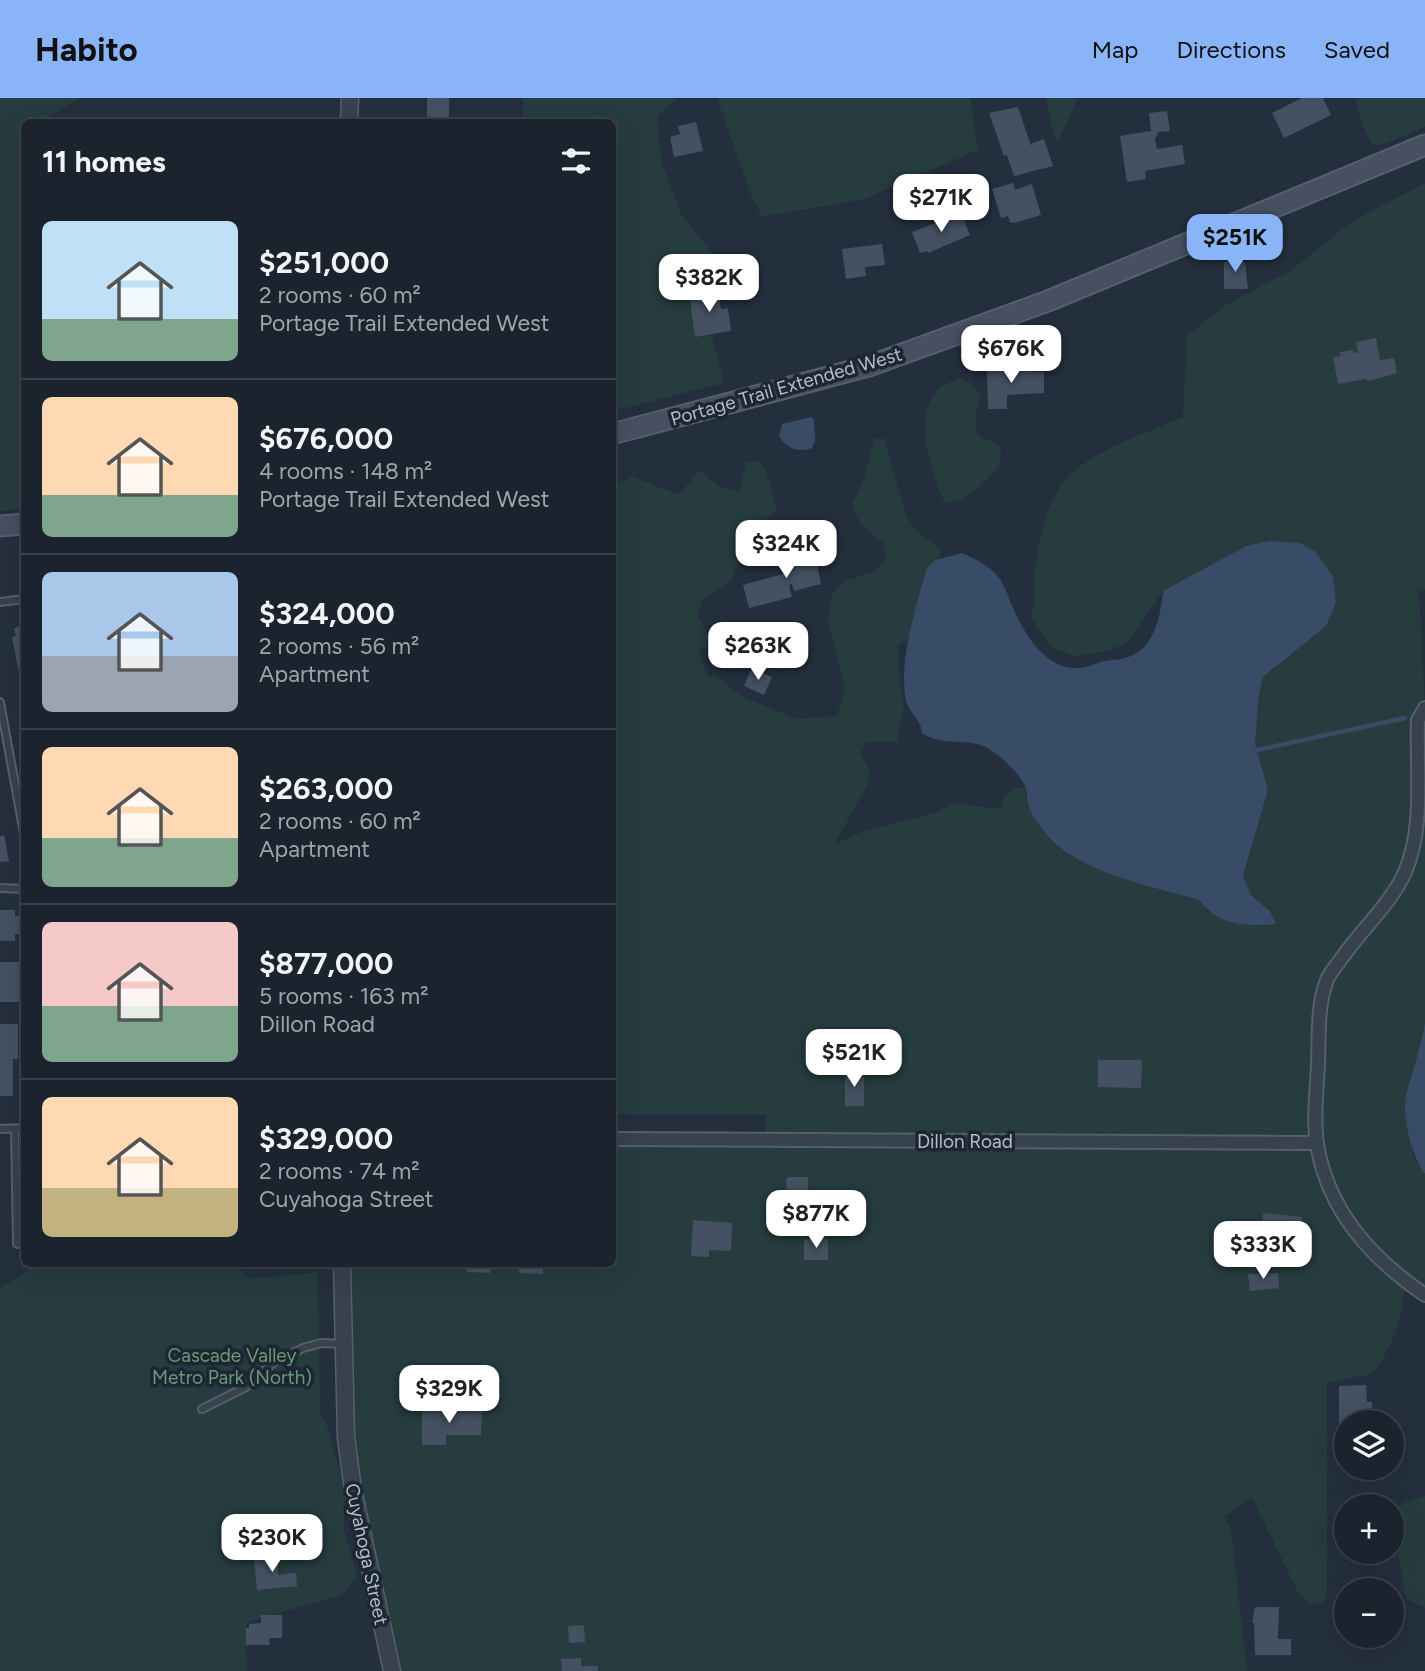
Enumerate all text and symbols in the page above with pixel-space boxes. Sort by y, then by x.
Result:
text: Habito [35,30,138,69]
text: Map [1092,35,1138,64]
text: Directions [1176,35,1286,64]
text: Saved [1324,35,1390,64]
icon: filters [557,142,595,180]
text: 11 homes [42,143,166,180]
pin: $271K [892,174,990,234]
text: $271K [909,183,973,211]
pin: $251K [1186,214,1284,274]
text: $251K [1203,223,1267,251]
text: $251,000 [259,244,389,281]
icon: home [98,249,182,333]
pin: $382K [660,254,758,314]
text: $382K [675,263,743,291]
text: 2 rooms · 60 m² [259,281,421,309]
text: Portage Trail Extended West [259,309,549,337]
pin: $676K [962,326,1060,385]
text: $676K [977,334,1045,362]
street label: Portage Trail Extended West [668,342,905,431]
text: $676,000 [259,420,393,457]
icon: home [98,425,182,509]
text: 4 rooms · 148 m² [259,457,432,485]
text: Portage Trail Extended West [259,485,549,513]
pin: $324K [737,520,835,580]
text: $324K [752,529,820,557]
text: $324,000 [259,595,395,632]
icon: home [98,600,182,684]
pin: $263K [709,622,807,682]
text: $263K [724,631,792,659]
text: 2 rooms · 56 m² [259,632,419,660]
text: Apartment [259,660,370,688]
text: $263,000 [259,770,393,807]
icon: home [98,775,182,859]
text: 2 rooms · 60 m² [259,807,421,835]
text: Apartment [259,835,370,863]
text: $877,000 [259,945,393,982]
icon: home [98,950,182,1034]
text: 5 rooms · 163 m² [259,982,428,1010]
text: Dillon Road [259,1010,375,1038]
pin: $521K [805,1030,903,1089]
text: $521K [822,1038,886,1066]
text: $329,000 [259,1120,393,1157]
icon: home [98,1125,182,1209]
street label: Dillon Road [917,1130,1013,1153]
text: 2 rooms · 74 m² [259,1157,420,1185]
text: Cuyahoga Street [259,1185,433,1213]
pin: $877K [767,1190,865,1250]
text: $877K [782,1199,850,1227]
pin: $333K [1214,1222,1312,1281]
text: $333K [1230,1230,1296,1258]
park label: Cascade Valley Metro Park (North) [152,1344,312,1389]
pin: $329K [400,1366,498,1425]
text: $329K [415,1374,483,1402]
map controls [1334,1410,1404,1648]
button: layers [1334,1410,1404,1480]
street label: Cuyahoga Street [340,1481,393,1627]
button: + [1334,1494,1404,1564]
pin: $230K [223,1514,321,1574]
text: $230K [237,1523,307,1551]
button: − [1334,1578,1404,1648]

